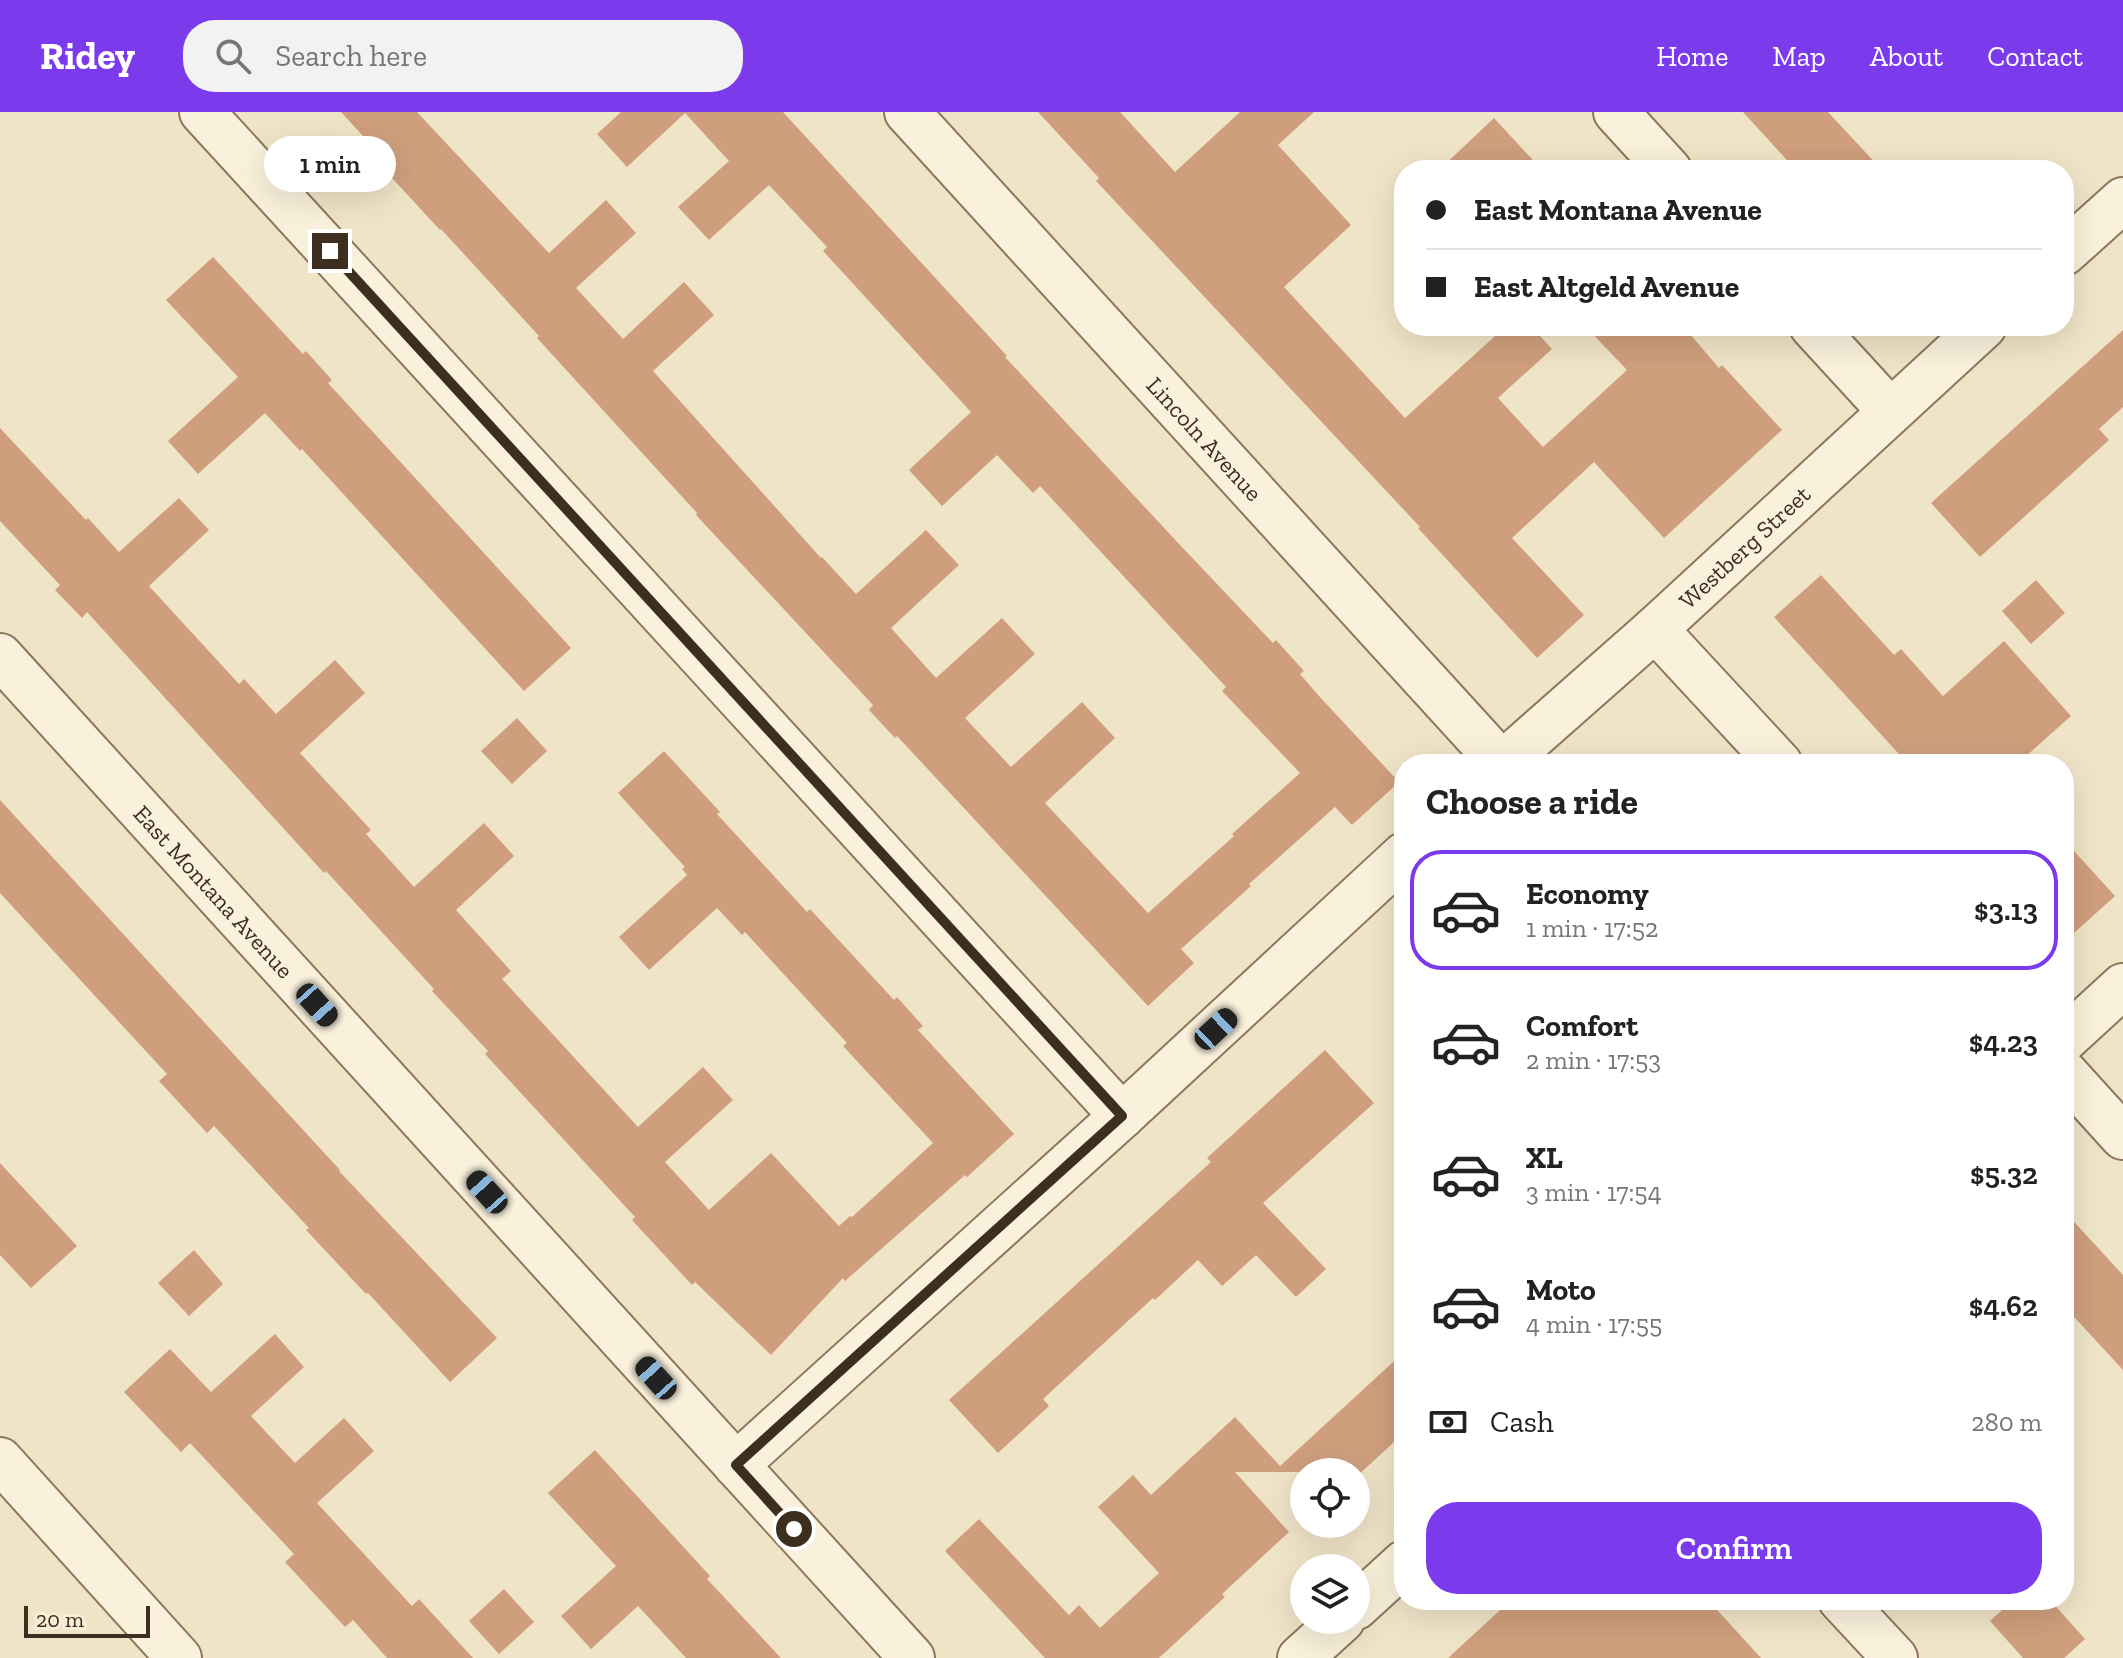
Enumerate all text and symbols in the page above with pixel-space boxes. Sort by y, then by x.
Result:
search box [183,20,743,92]
text: Ridey [40,33,135,79]
icon: search [211,34,255,78]
text: Search here [275,38,427,74]
text: Home [1656,40,1728,73]
text: Map [1772,40,1826,73]
text: About [1870,40,1943,73]
text: Contact [1987,40,2083,73]
callout: 1 min [264,135,396,191]
text: 1 min [299,148,361,180]
text: East Montana Avenue [1474,192,1762,228]
route end [312,233,348,269]
text: East Altgeld Avenue [1474,269,1739,305]
street label: Lincoln Avenue [1141,370,1269,507]
street label: Westberg Street [1673,479,1816,614]
text: Choose a ride [1426,780,1638,823]
street label: East Montana Avenue [128,799,300,984]
icon: car [1430,874,1502,946]
text: Economy [1526,876,1649,912]
text: $3.13 [1974,892,2038,928]
text: 1 min · 17:52 [1526,912,1658,944]
car [292,979,342,1031]
car [1190,1004,1242,1054]
icon: car [1430,1006,1502,1078]
text: Comfort [1526,1008,1638,1044]
text: $4.23 [1969,1024,2038,1060]
text: 2 min · 17:53 [1526,1044,1661,1076]
icon: car [1430,1138,1502,1210]
text: XL [1526,1140,1563,1176]
text: $5.32 [1970,1156,2038,1192]
car [462,1166,512,1218]
text: 3 min · 17:54 [1526,1176,1662,1208]
icon: car [1430,1270,1502,1342]
text: Moto [1526,1272,1596,1308]
text: $4.62 [1969,1288,2038,1324]
text: 4 min · 17:55 [1526,1308,1662,1340]
car [631,1352,681,1404]
icon: cash [1426,1400,1470,1444]
text: Cash [1490,1404,1554,1440]
text: 280 m [1971,1406,2042,1438]
map controls [1290,1458,1370,1634]
button: locate [1290,1458,1370,1538]
button: Confirm [1426,1502,2042,1594]
route start [776,1511,812,1547]
button: layers [1290,1554,1370,1634]
scale bar [24,1602,150,1638]
text: 20 m [36,1606,84,1633]

